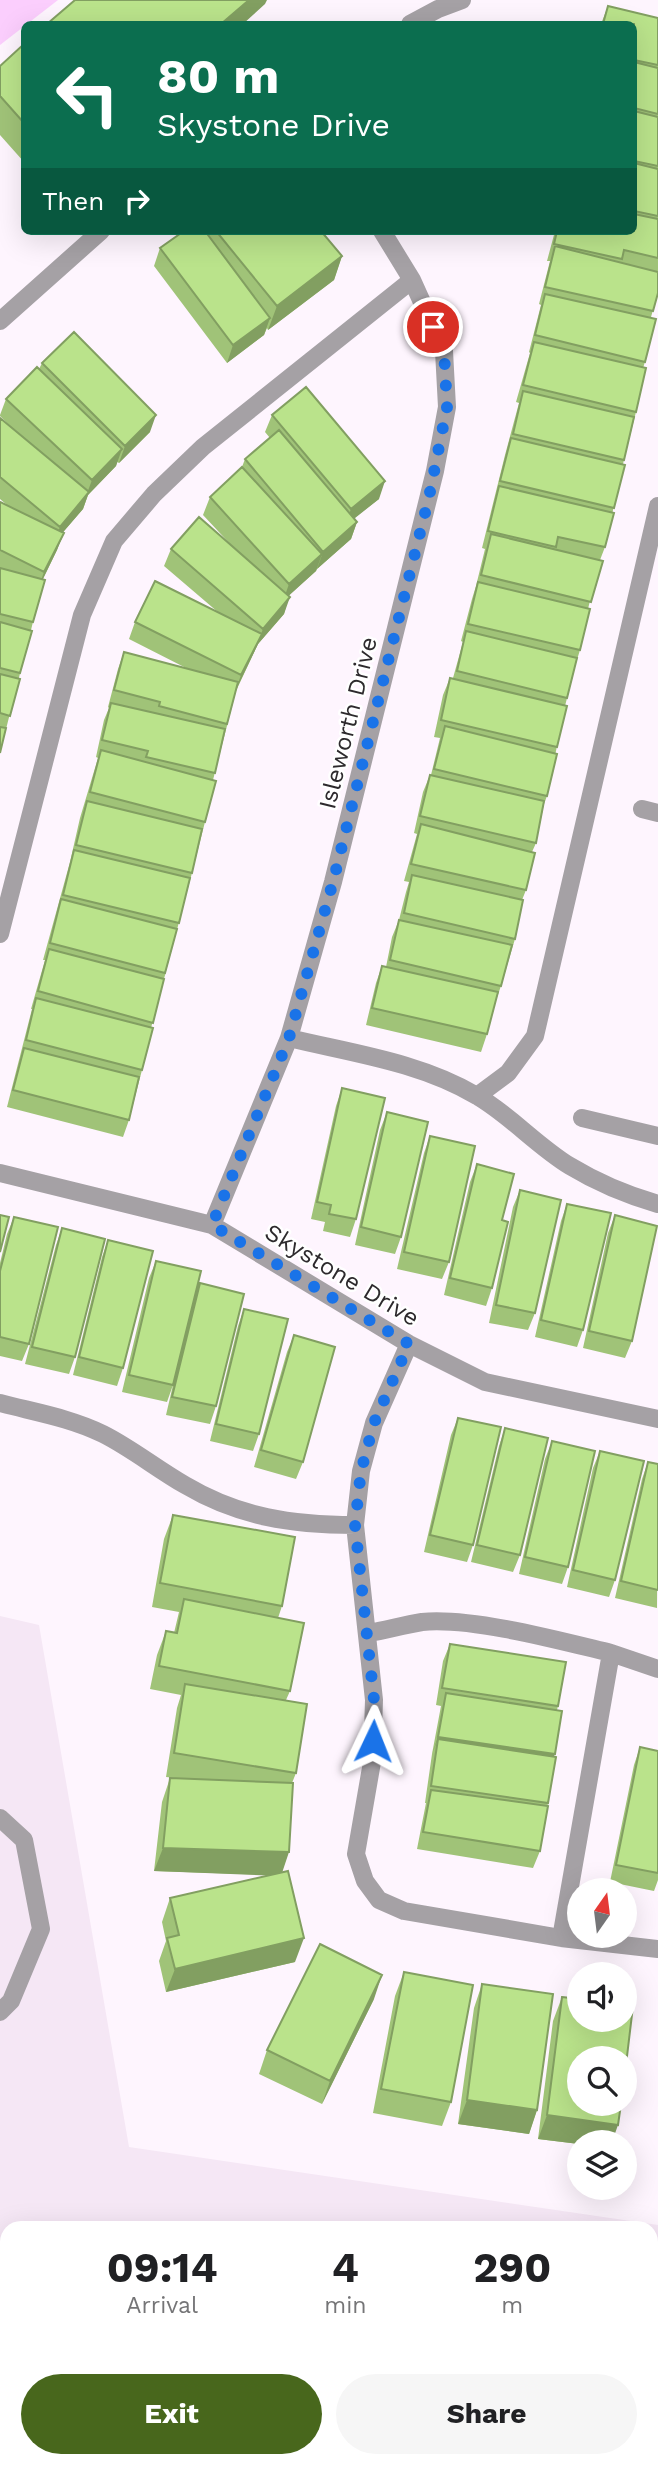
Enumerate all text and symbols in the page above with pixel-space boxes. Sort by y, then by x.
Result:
text: 80 m [157,47,279,105]
icon: left [42,49,133,140]
text: Skystone Drive [157,106,390,144]
icon: right [118,182,156,220]
text: Then [42,186,104,216]
pin [403,297,463,357]
icon: arrive [414,308,452,346]
street label: Isleworth Drive [313,634,383,812]
street label: Skystone Drive [260,1218,424,1332]
position arrow [336,1704,410,1778]
north arrow [567,1878,637,1948]
map controls [567,1878,637,2200]
button: sound [567,1962,637,2032]
button: search [567,2046,637,2116]
button: layers [567,2130,637,2200]
text: 09:14 [107,2243,218,2292]
text: 4 [332,2243,359,2292]
text: 290 [473,2243,551,2292]
text: Arrival [126,2292,198,2319]
text: min [324,2292,367,2319]
text: m [501,2292,523,2319]
button: Exit [21,2374,322,2454]
button: Share [336,2374,637,2454]

